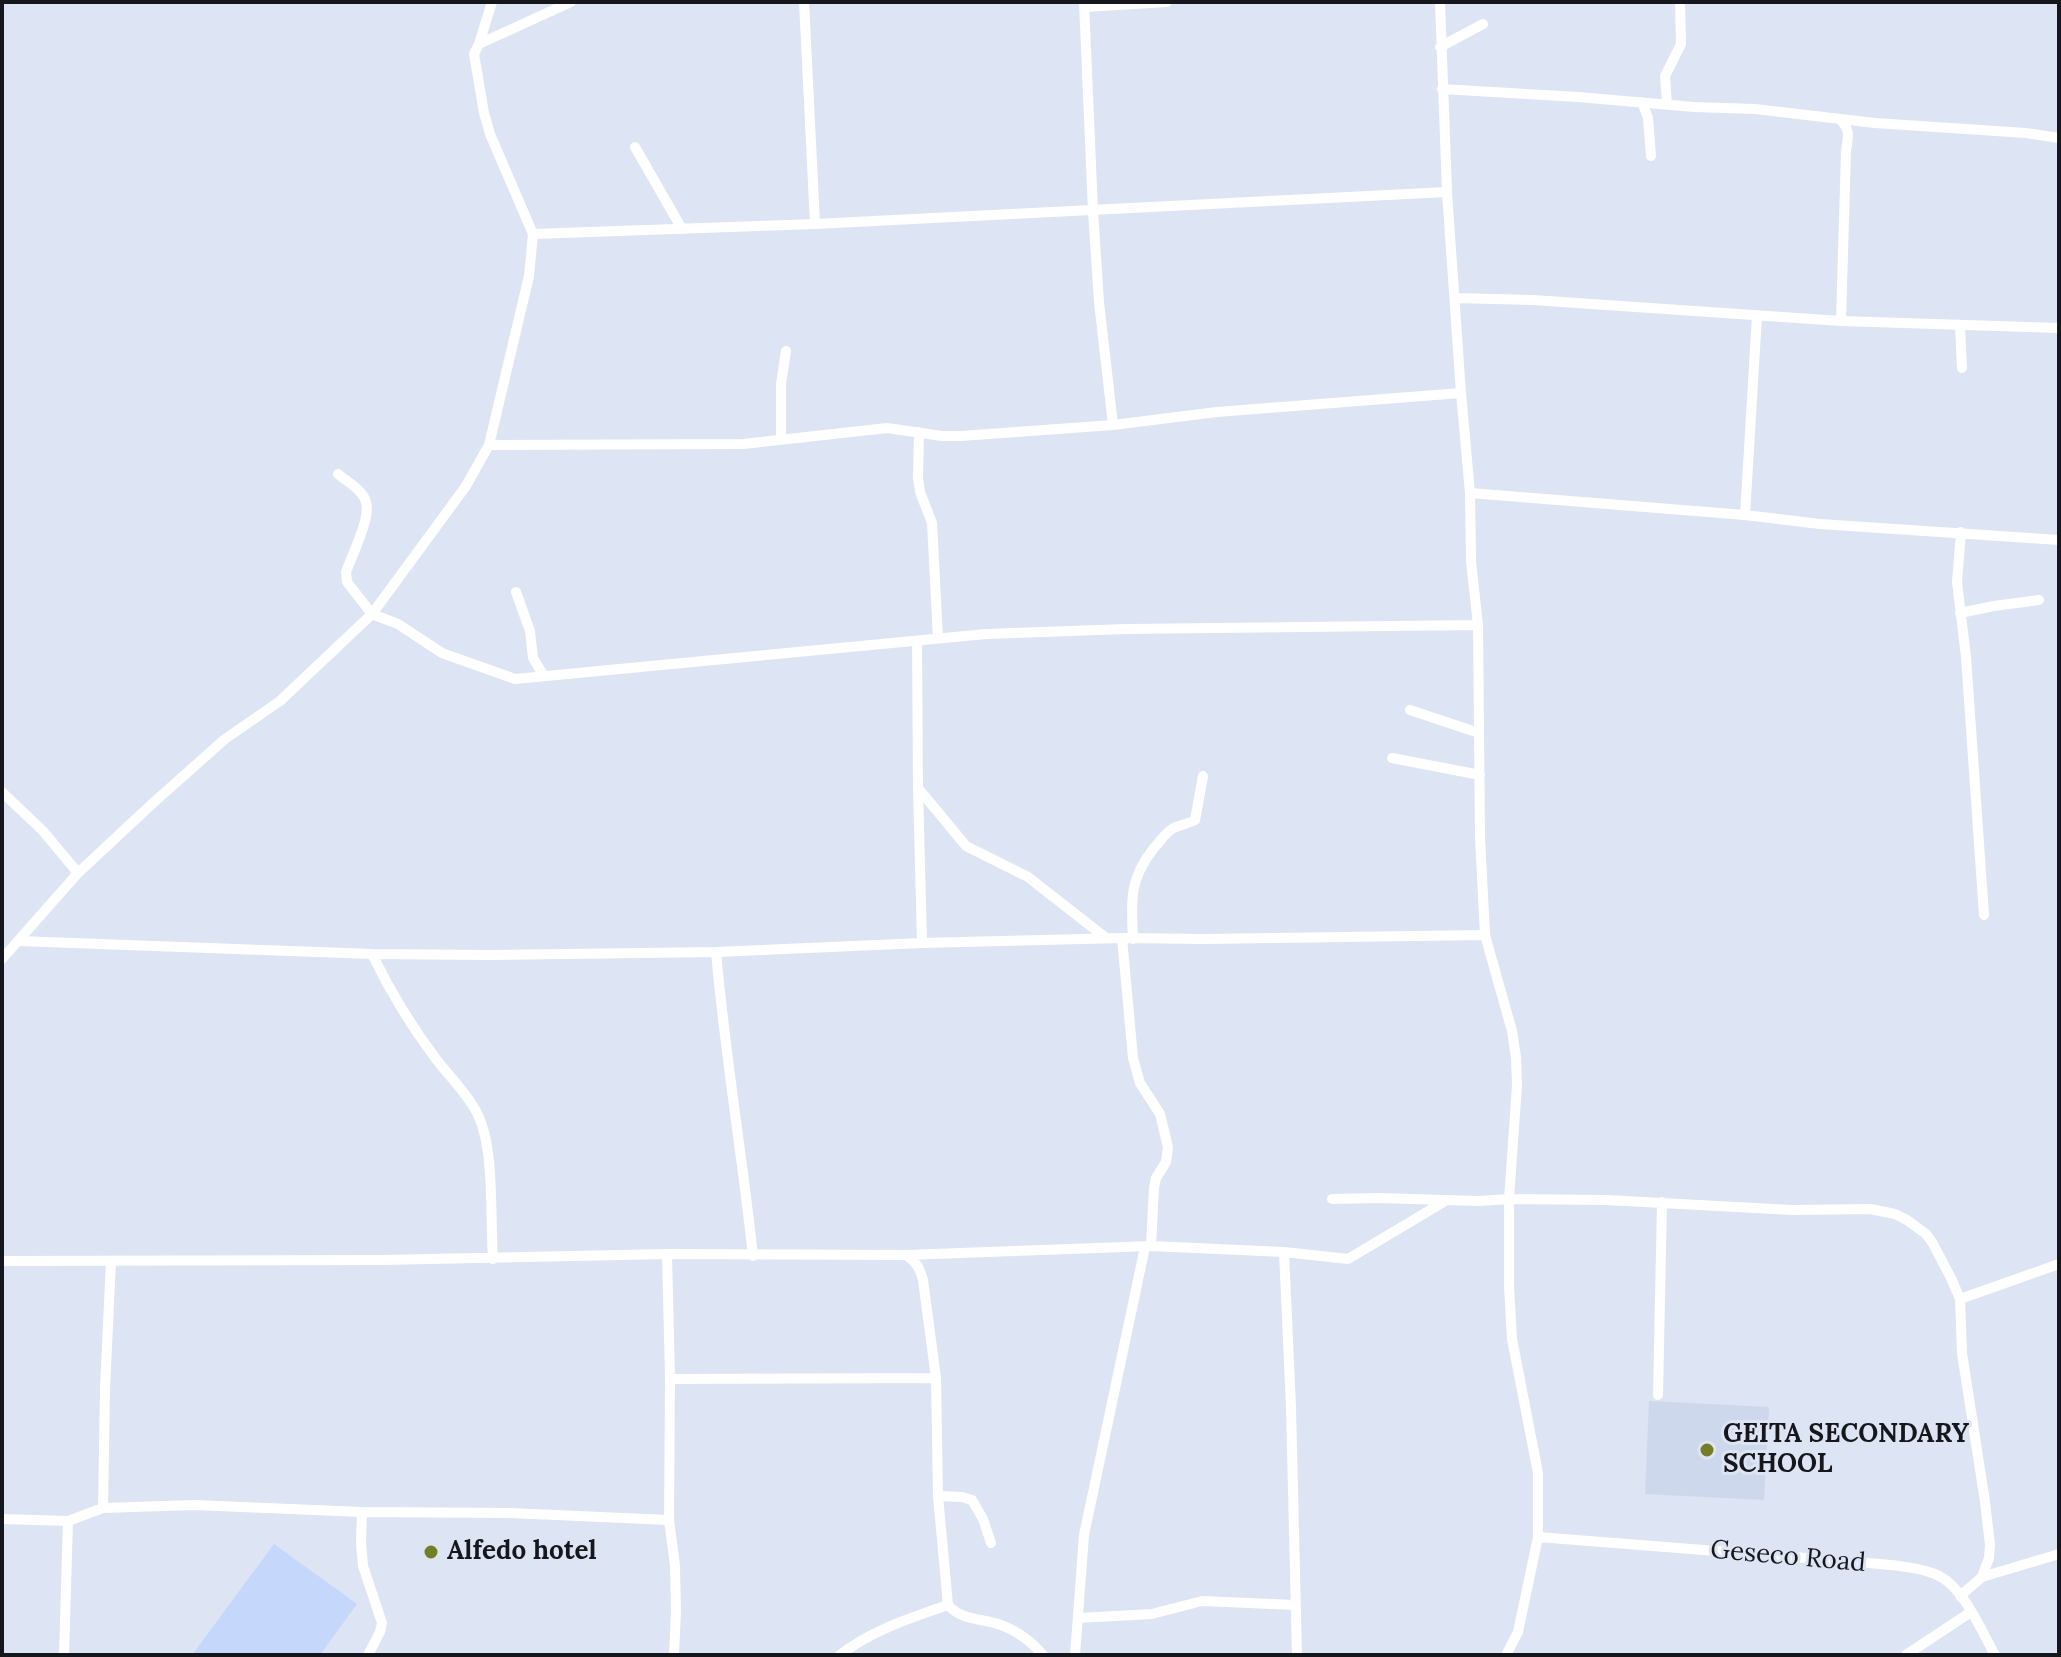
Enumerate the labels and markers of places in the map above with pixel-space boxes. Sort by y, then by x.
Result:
place label: GEITA SECONDARY SCHOOL [1723,1419,1969,1480]
marker: GEITA SECONDARY SCHOOL [1698,1441,1716,1459]
place label: Alfedo hotel [447,1536,597,1568]
marker: Alfedo hotel [422,1543,440,1561]

